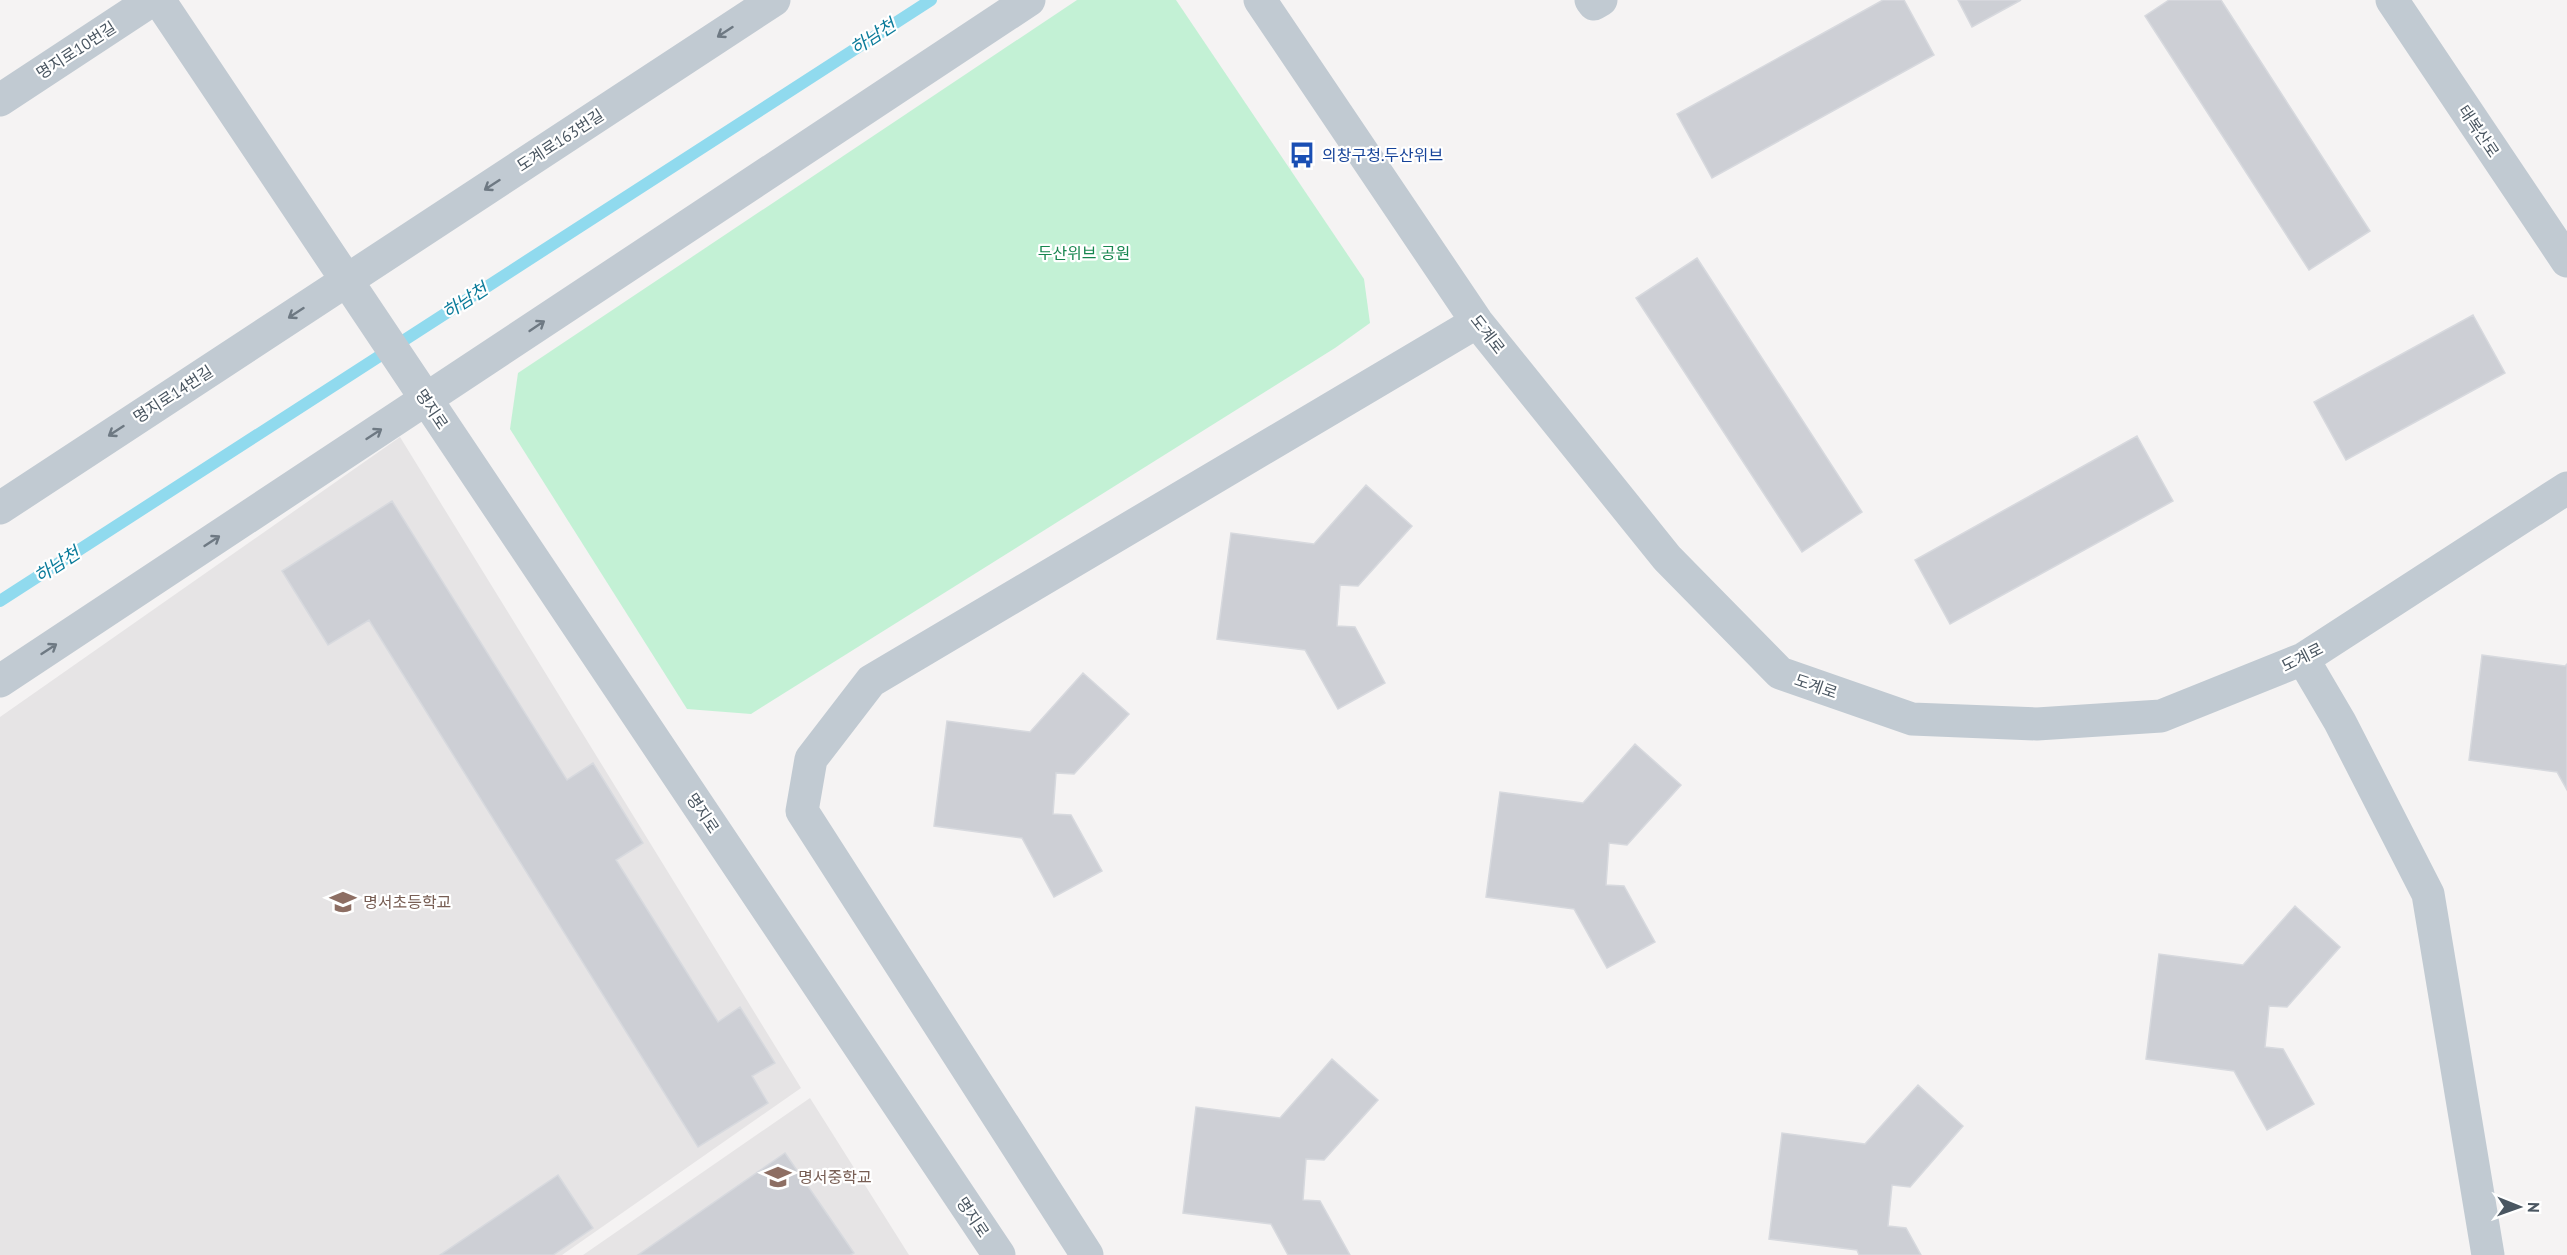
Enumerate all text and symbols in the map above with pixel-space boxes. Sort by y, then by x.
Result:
water label: 하남천 [846,12,902,60]
street label: 명지로10번길 [32,17,120,83]
one-way arrow [718,26,734,38]
street label: 태복산로 [2454,101,2504,161]
street label: 도계로163번길 [513,104,607,176]
bus stop icon: 의창구청.두산위브 [1287,140,1317,170]
place label: 의창구청.두산위브 [1322,145,1443,165]
one-way arrow [484,179,501,191]
park label: 두산위브 공원 [1038,243,1130,263]
water label: 하남천 [438,276,494,324]
one-way arrow [288,306,305,319]
street label: 도계로 [1467,310,1510,358]
one-way arrow [528,320,545,332]
street label: 명지로14번길 [129,361,217,427]
street label: 명지로 [411,385,453,433]
one-way arrow [108,426,125,438]
one-way arrow [366,428,382,440]
one-way arrow [203,535,219,547]
water label: 하남천 [30,540,86,588]
street label: 도계로 [2278,638,2326,676]
one-way arrow [40,642,57,654]
street label: 도계로 [1792,669,1840,703]
street label: 명지로 [682,789,724,837]
school or university icon: 명서초등학교 [328,887,358,917]
place label: 명서초등학교 [363,892,451,912]
school or university icon: 명서중학교 [763,1162,793,1192]
place label: 명서중학교 [798,1167,872,1187]
north arrow [2489,1177,2549,1237]
street label: 명지로 [952,1193,994,1241]
text: N [2524,1202,2544,1213]

